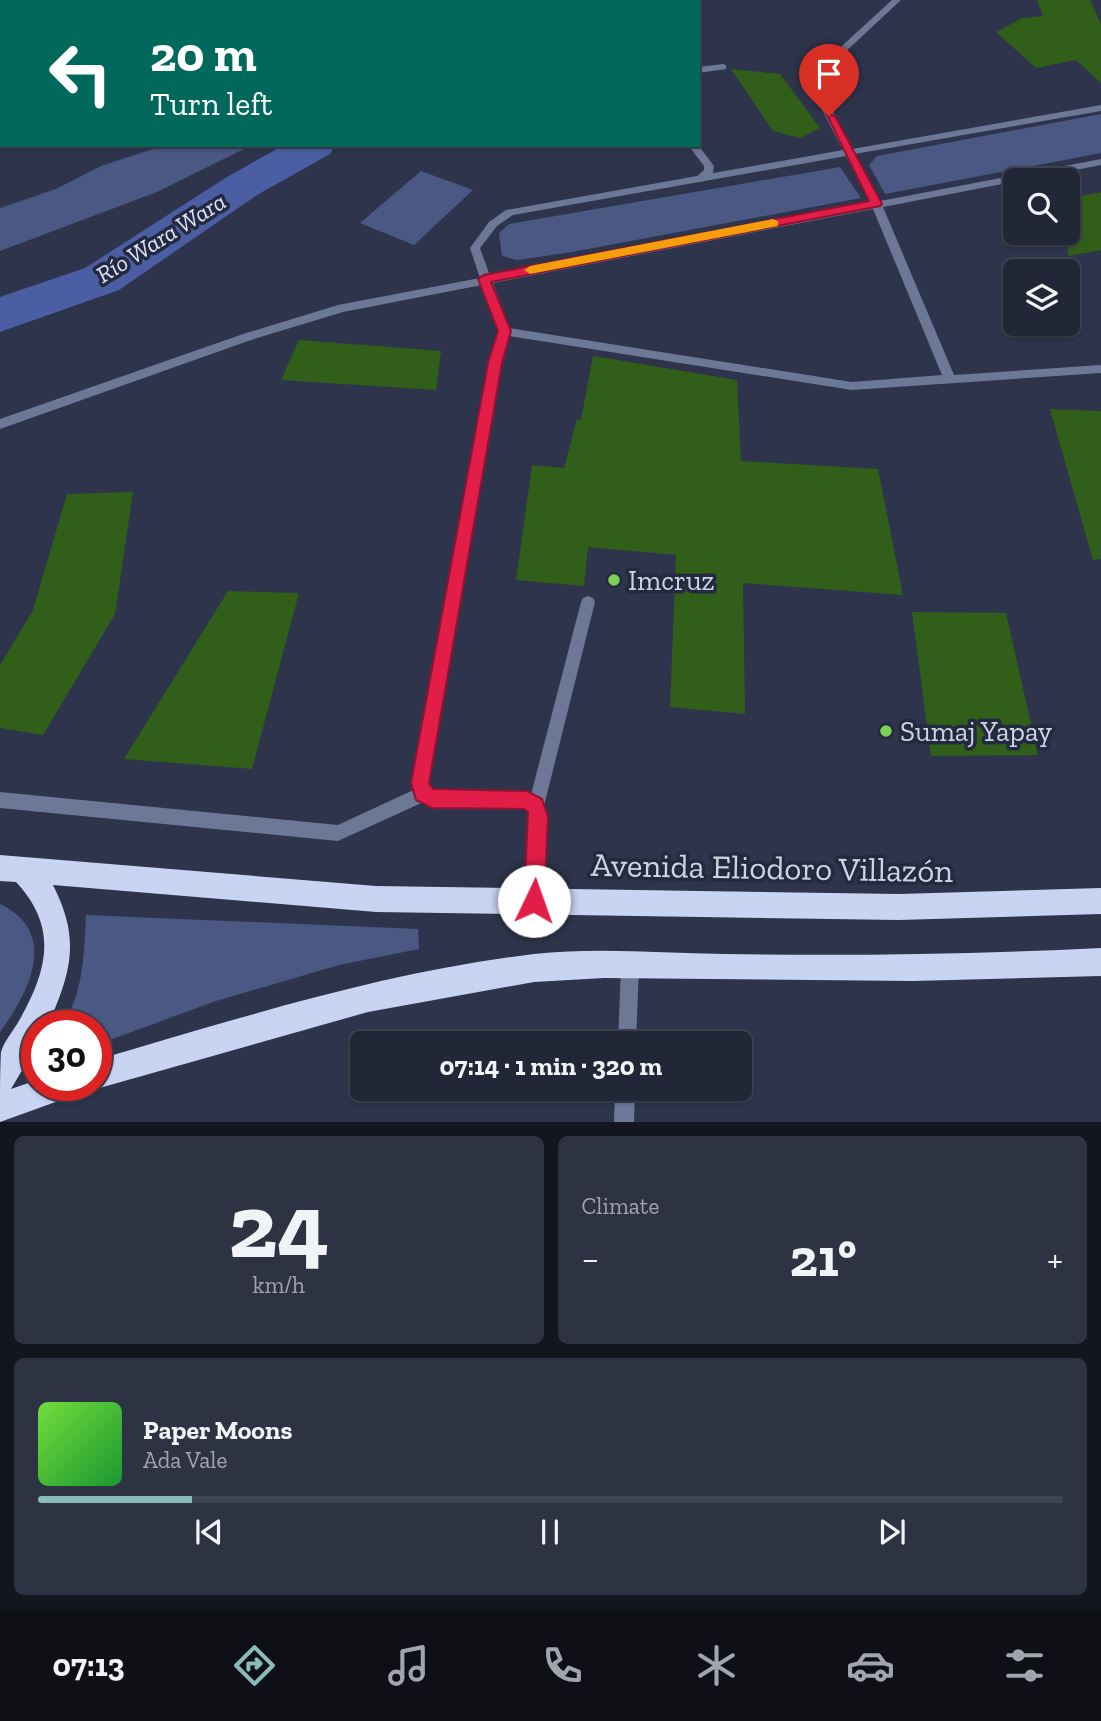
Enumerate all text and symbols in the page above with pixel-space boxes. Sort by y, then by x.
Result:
text: 20 m [150,25,257,84]
icon: left [35,28,126,119]
pin [799,44,859,116]
icon: arrive [810,55,848,93]
text: Turn left [150,85,272,123]
map controls [1003,168,1080,336]
button: search [1003,168,1080,245]
water label: Río Wara Wara [91,186,231,289]
button: layers [1003,259,1080,336]
place label: Imcruz [628,564,715,597]
marker: Imcruz [606,572,622,588]
place label: Sumaj Yapay [900,715,1053,748]
marker: Sumaj Yapay [878,723,894,739]
street label: Avenida Eliodoro Villazón [590,845,954,890]
position arrow [497,864,571,938]
speed limit sign: 30 [21,1010,112,1101]
text: 07:14 · 1 min · 320 m [440,1050,662,1082]
text: 24 [228,1171,329,1280]
text: Climate [582,1192,659,1220]
text: 21° [790,1227,857,1289]
text: − [582,1236,599,1282]
text: + [1047,1236,1063,1282]
text: km/h [253,1271,305,1299]
text: Paper Moons [143,1414,292,1446]
text: Ada Vale [143,1446,227,1474]
icon: previous [190,1513,228,1551]
icon: pause [531,1513,569,1551]
icon: next [873,1513,911,1551]
icon: directions [230,1641,279,1690]
icon: music [384,1641,433,1690]
icon: phone [538,1641,587,1690]
icon: climate [692,1641,741,1690]
icon: car [846,1641,895,1690]
icon: filters [1000,1641,1049,1690]
text: 07:13 [52,1646,125,1684]

